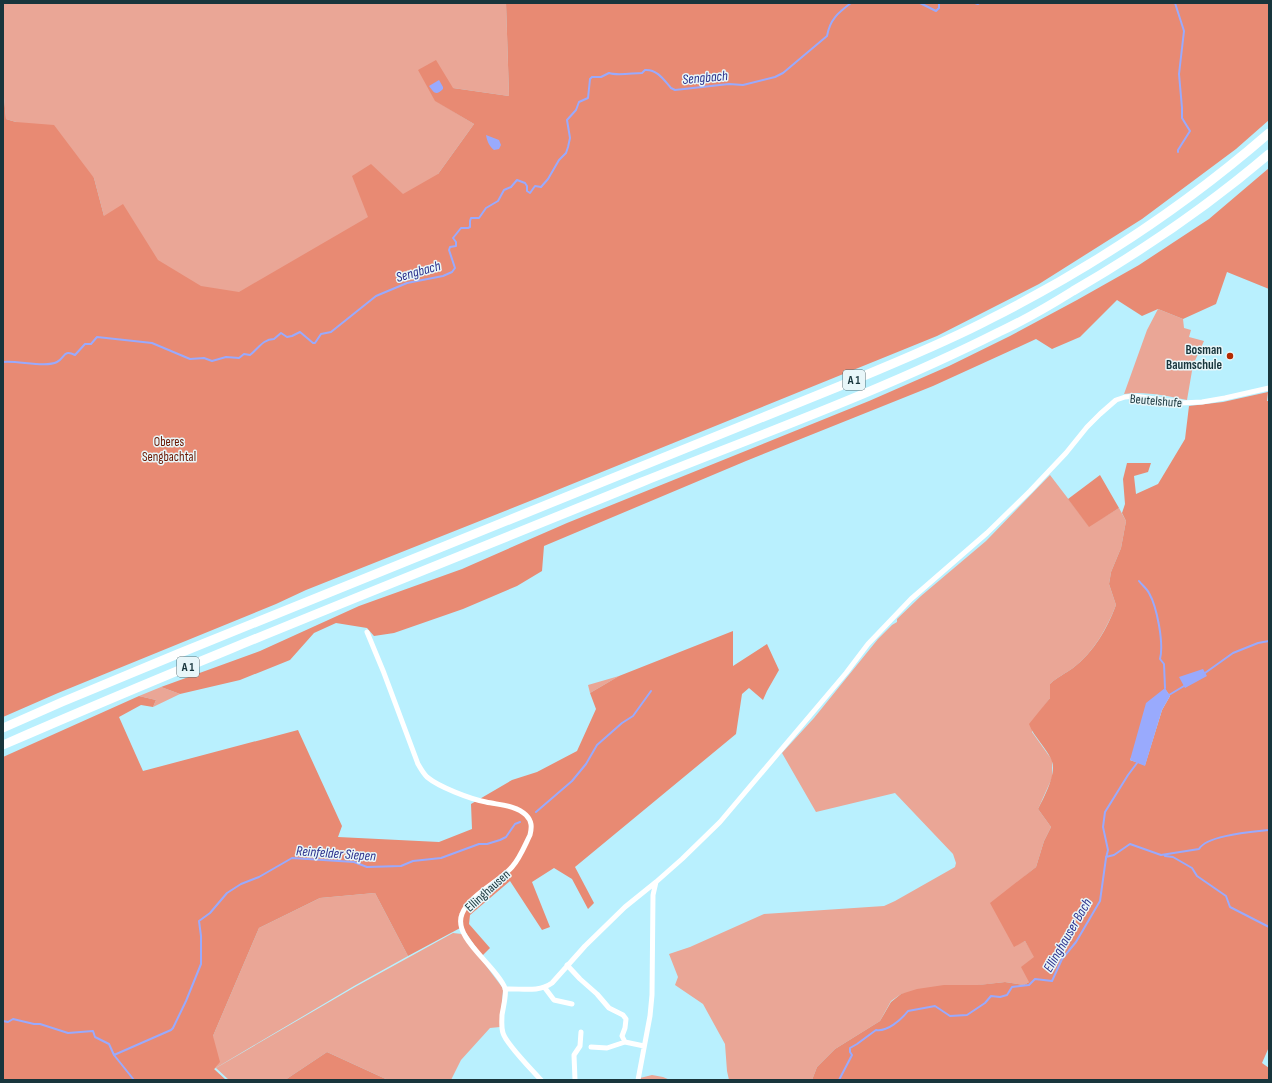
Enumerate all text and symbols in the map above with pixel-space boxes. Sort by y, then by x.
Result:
water label: Sengbach [682,67,729,88]
water label: Sengbach [394,257,443,286]
place label: Bosman Baumschule [1166,342,1222,373]
marker: Bosman Baumschule [1225,351,1235,361]
road number: A 1 [843,370,865,390]
street label: Beutelshufe [1129,391,1183,411]
park label: Oberes Sengbachtal [142,434,196,465]
road number: A 1 [177,657,199,677]
water label: Reinfelder Siepen [295,842,377,865]
street label: Ellinghausen [462,866,513,915]
water label: Ellinghauser Bach [1040,895,1095,975]

